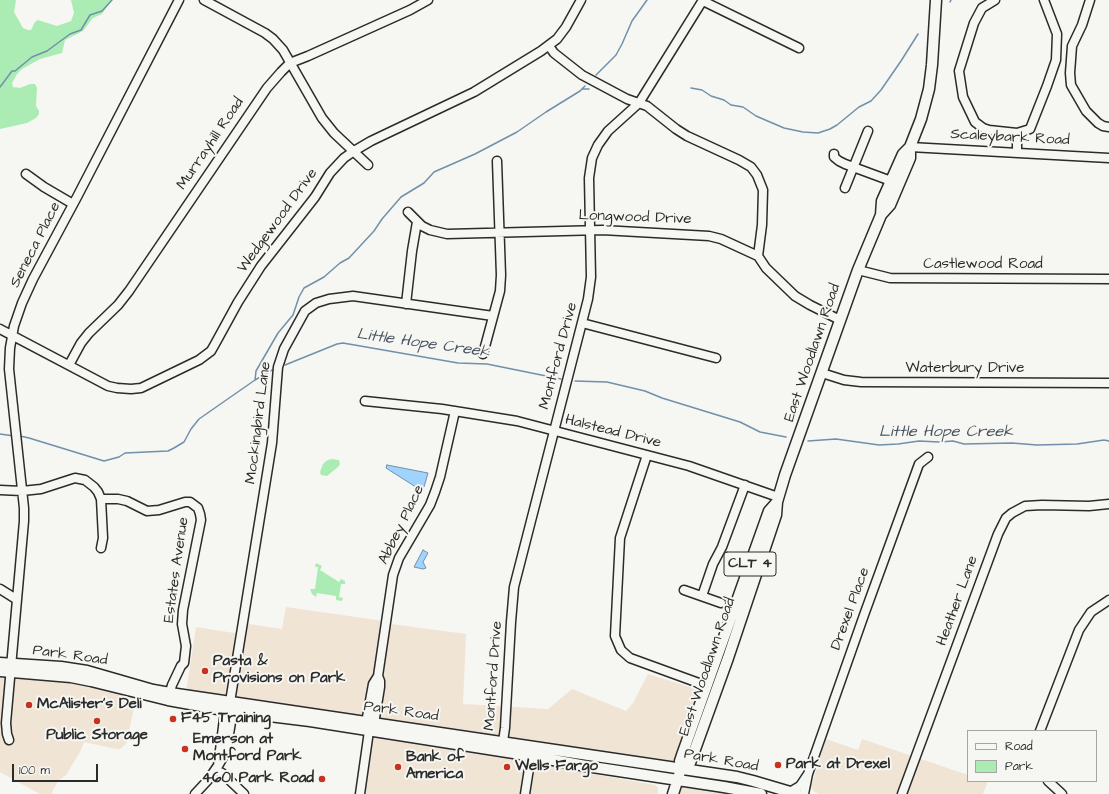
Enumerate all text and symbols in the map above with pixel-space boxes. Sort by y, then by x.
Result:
street label: Murrayhill Road [174,94,248,194]
street label: Scaleybark Road [950,126,1070,150]
street label: Wedgewood Drive [234,165,322,277]
street label: Seneca Place [7,199,65,291]
street label: Longwood Drive [578,207,692,229]
street label: Castlewood Road [923,256,1043,274]
street label: East Woodlawn Road [781,282,845,424]
street label: Montford Drive [536,301,582,411]
water label: Little Hope Creek [355,325,491,363]
street label: Waterbury Drive [906,360,1024,378]
street label: Mockingbird Lane [243,361,275,485]
street label: Halstead Drive [563,411,663,453]
water label: Little Hope Creek [879,423,1013,443]
street label: Abbey Place [375,482,429,568]
street label: Estates Avenue [161,516,193,624]
road number: CLT 4 [724,552,776,576]
street label: Heather Lane [933,554,983,648]
street label: Drexel Place [828,565,874,653]
street label: East Woodlawn Road [676,596,740,738]
street label: Montford Drive [481,621,507,731]
street label: Park Road [32,642,108,670]
place label: Pasta & Provisions on Park [213,653,345,688]
marker: Pasta & Provisions on Park [200,666,210,676]
place label: McAlister's Deli [37,696,142,714]
street label: Park Road [363,698,439,726]
marker: McAlister's Deli [24,700,34,710]
place label: F45 Training [181,710,271,728]
marker: F45 Training [168,714,178,724]
marker: Public Storage [92,716,102,726]
place label: Public Storage [46,727,148,745]
legend [967,730,1097,782]
place label: Emerson at Montford Park [193,731,301,766]
text: Road [1005,738,1033,755]
marker: Emerson at Montford Park [180,744,190,754]
street label: Park Road [682,746,760,776]
place label: Bank of America [406,749,464,784]
scale bar [14,756,100,782]
place label: Park at Drexel [786,756,890,774]
place label: Wells Fargo [515,758,598,776]
text: Park [1005,758,1033,775]
marker: Park at Drexel [773,760,783,770]
text: 100 m [19,762,50,779]
marker: Bank of America [393,762,403,772]
marker: Wells Fargo [502,762,512,772]
place label: 4601 Park Road [202,770,314,788]
marker: 4601 Park Road [317,774,327,784]

